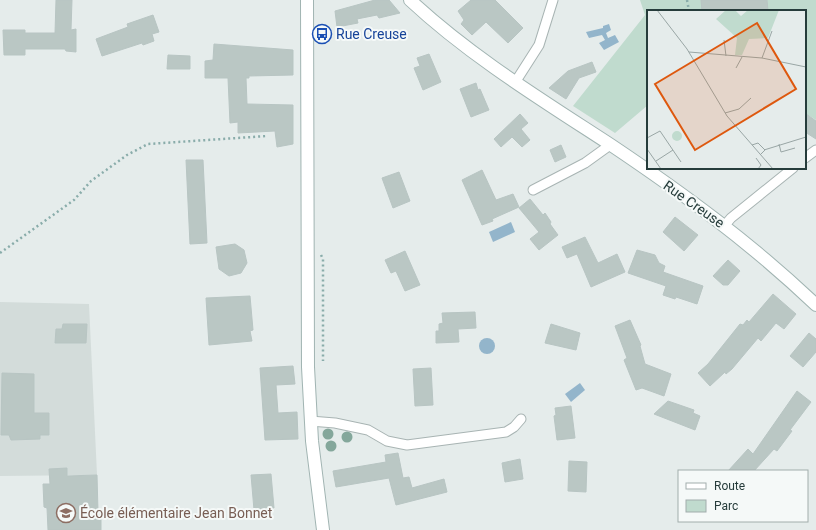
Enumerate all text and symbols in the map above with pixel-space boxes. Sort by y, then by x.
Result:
inset map [647,10,806,169]
bus stop icon: Rue Creuse [311,23,333,45]
place label: Rue Creuse [336,26,407,42]
street label: Rue Creuse [660,177,728,231]
legend [678,470,808,522]
text: Route [714,479,745,493]
text: Parc [714,499,738,513]
school or university icon: École élémentaire Jean Bonnet [55,502,77,524]
place label: École élémentaire Jean Bonnet [80,504,273,521]

